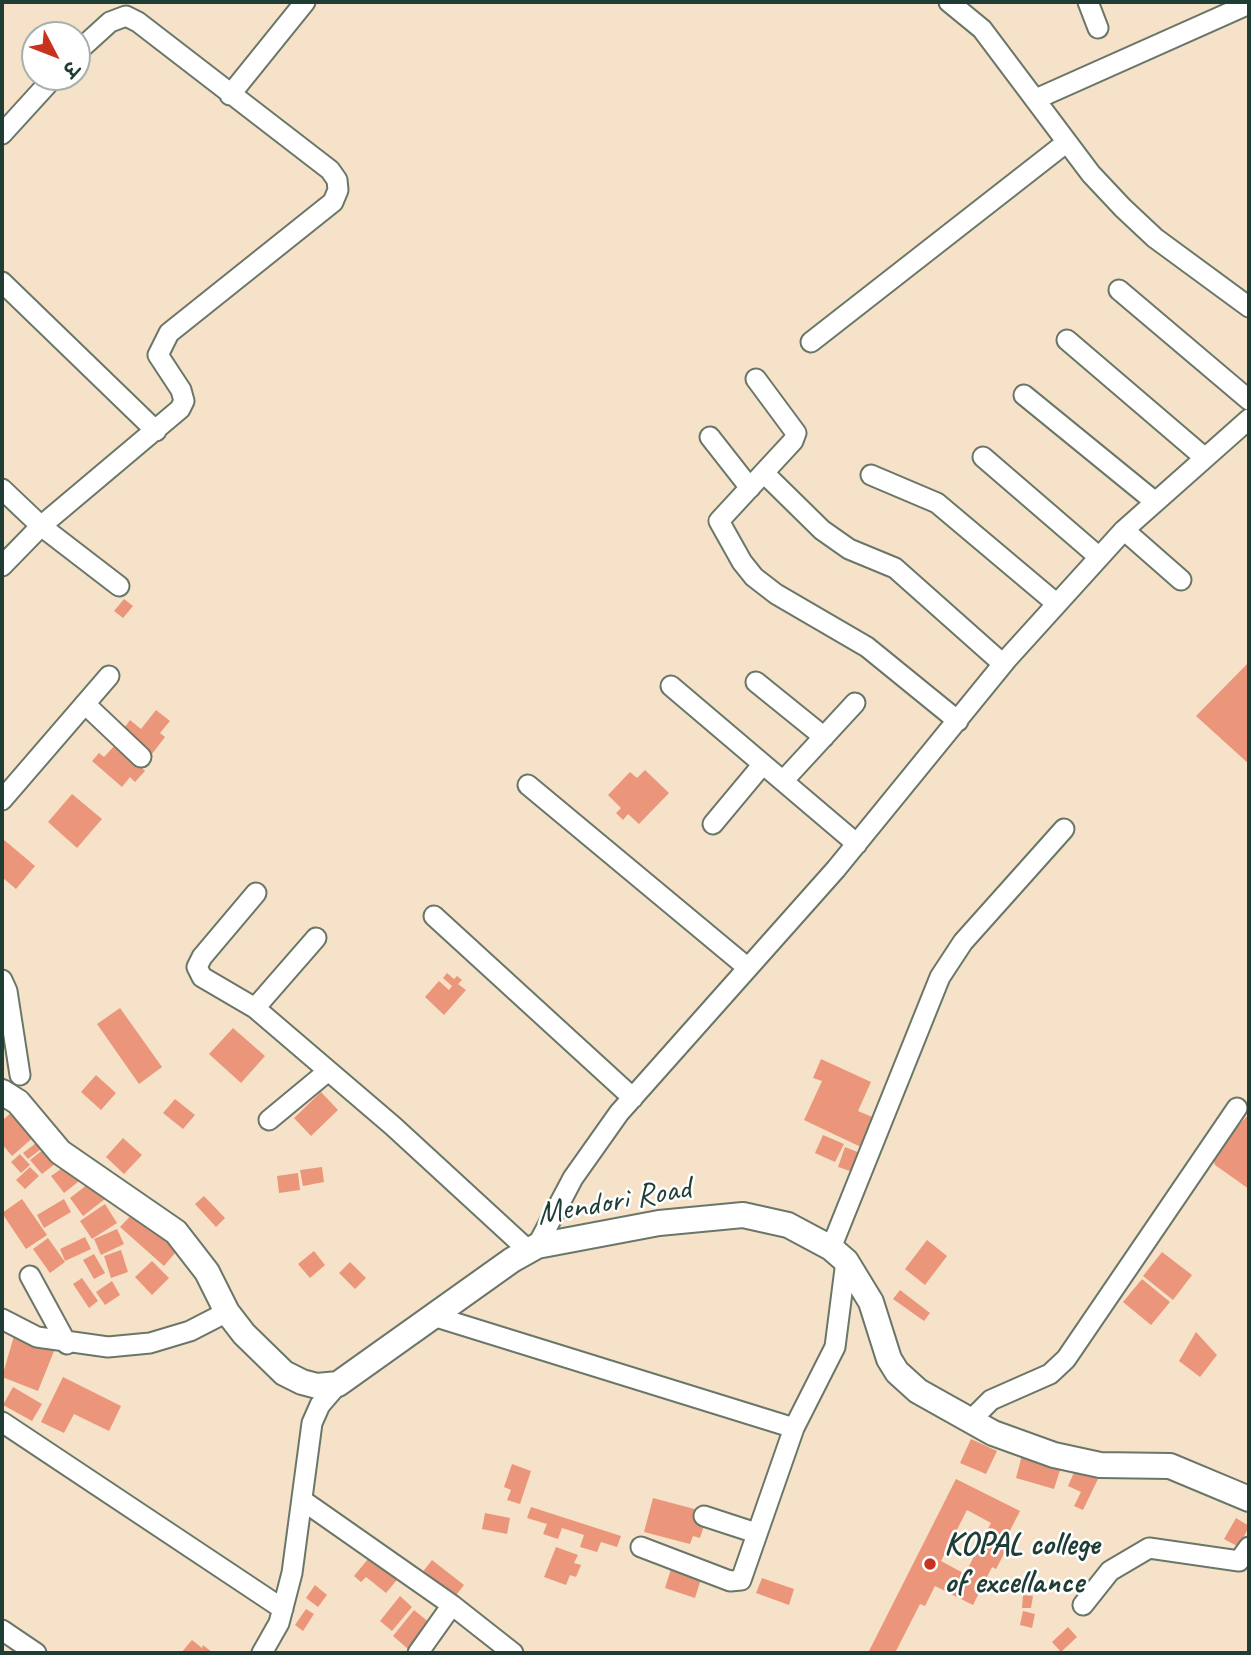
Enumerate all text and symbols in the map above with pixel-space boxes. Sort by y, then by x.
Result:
north arrow [21,21,91,91]
text: उ [57,56,83,81]
street label: Mendori Road [534,1169,694,1235]
place label: KOPAL college of excellance [944,1525,1099,1603]
marker: KOPAL college of excellance [922,1556,938,1572]

